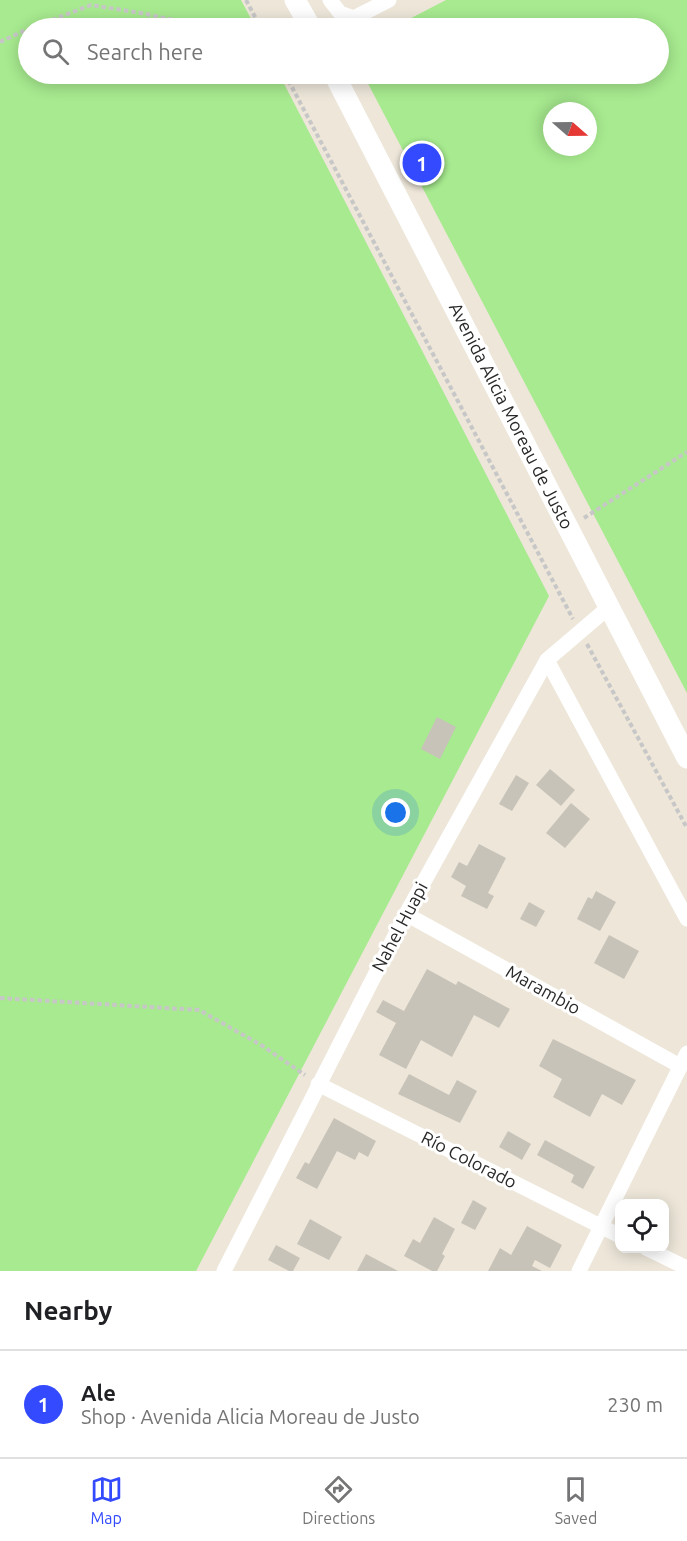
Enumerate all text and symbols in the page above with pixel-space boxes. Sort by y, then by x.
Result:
search box [18,18,669,84]
icon: search [39,35,72,68]
text: Search here [87,39,203,64]
north arrow [543,102,597,156]
pin: 1 [402,140,442,186]
street label: Avenida Alicia Moreau de Justo [446,299,578,532]
your location [381,798,410,827]
street label: Nahel Huapi [367,879,431,975]
street label: Marambio [503,961,584,1018]
street label: Río Colorado [419,1127,520,1192]
map controls [615,1199,669,1253]
button: locate [615,1199,669,1253]
text: Nearby [24,1296,112,1325]
text: Ale [81,1380,116,1405]
text: 1 [38,1393,49,1416]
text: 230 m [607,1393,663,1416]
text: Shop · Avenida Alicia Moreau de Justo [81,1405,420,1428]
tab: Map [90,1473,123,1527]
tab: Directions [302,1473,375,1527]
tab: Saved [555,1473,597,1527]

